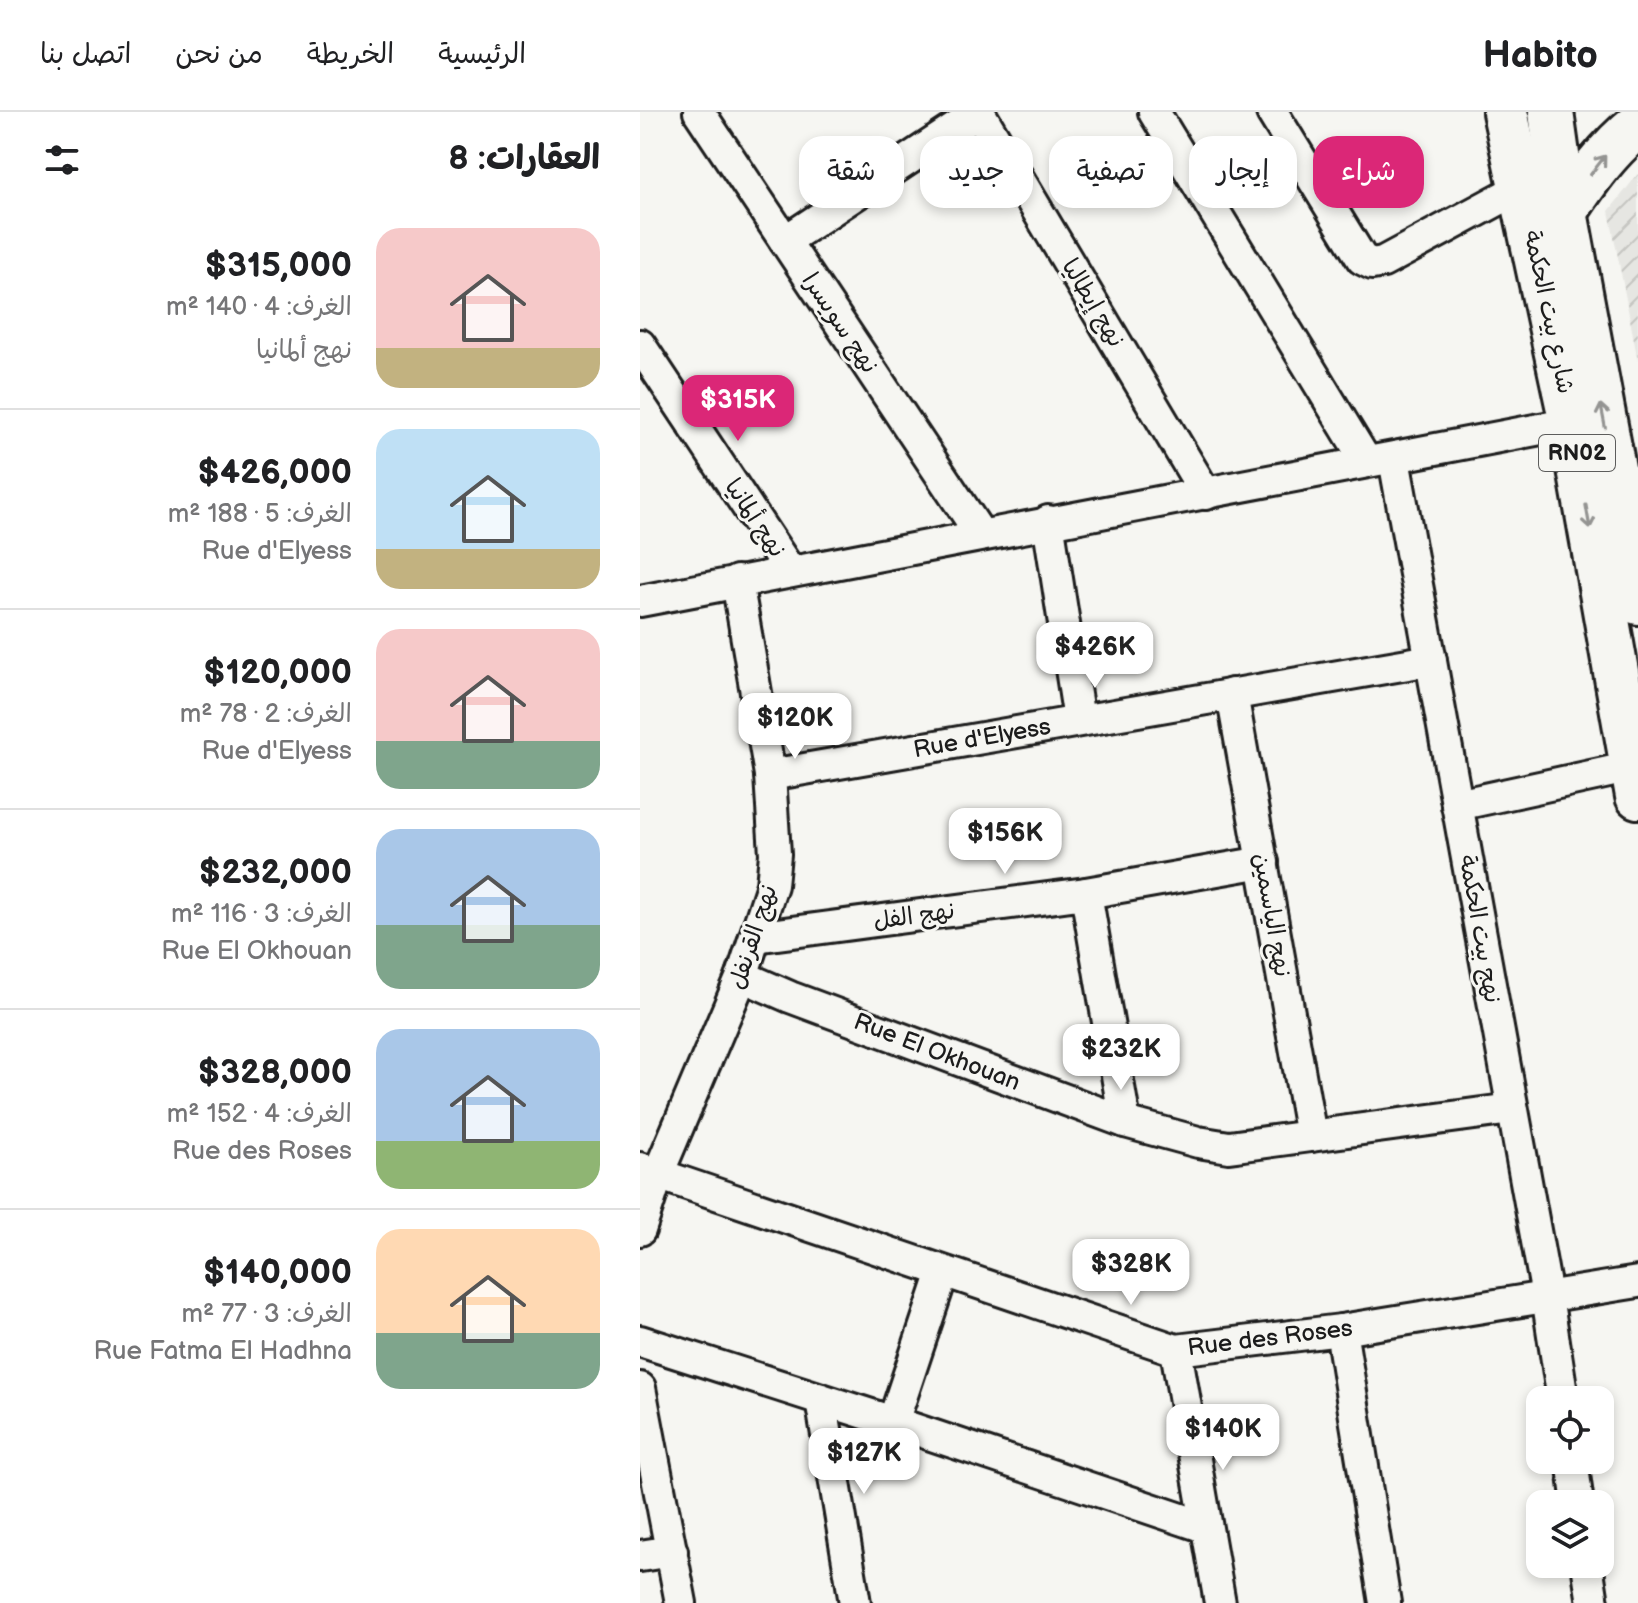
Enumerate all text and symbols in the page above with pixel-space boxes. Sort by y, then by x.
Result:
text: Habito [1483,33,1598,78]
text: اتصل بنا [40,38,131,71]
text: من نحن [175,38,263,71]
text: الخريطة [307,38,394,71]
text: الرئيسية [438,38,526,71]
chip: شقة [799,136,904,208]
chip: جديد [920,136,1033,208]
chip: تصفية [1049,136,1173,208]
chip: إيجار [1189,136,1297,208]
chip: شراء [1313,136,1424,208]
icon: filters [40,138,84,182]
text: العقارات: 8 [448,138,600,179]
one-way arrow [1589,155,1606,176]
street label: شارع بيت الحكمة [1516,228,1580,397]
text: $315,000 [205,245,352,286]
street label: نهج إيطاليا [1054,254,1131,353]
icon: home [440,260,536,356]
street label: نهج سويسرا [795,267,884,379]
text: الغرف: 4 · 140 m² [166,292,352,323]
text: نهج ألمانيا [256,335,352,366]
pin: $315K [682,375,794,443]
text: $315K [700,385,776,416]
one-way arrow [1594,403,1609,429]
road number: RN02 [1539,435,1615,471]
text: $426,000 [198,452,352,493]
icon: home [440,461,536,557]
street label: نهج ألمانيا [717,473,793,563]
text: الغرف: 5 · 188 m² [168,499,352,530]
one-way arrow [1582,504,1597,530]
text: Rue d'Elyess [202,536,352,567]
pin: $426K [1039,622,1151,690]
text: $426K [1054,632,1136,663]
text: $120,000 [203,652,352,693]
icon: home [440,661,536,757]
pin: $120K [739,693,851,761]
text: الغرف: 2 · 78 m² [180,699,352,730]
text: $120K [756,703,834,734]
street label: Rue d'Elyess [911,712,1053,764]
text: Rue d'Elyess [202,736,352,767]
pin: $156K [949,808,1061,876]
text: $156K [967,818,1043,849]
street label: نهج الياسمين [1246,851,1297,979]
text: $232,000 [199,852,352,893]
street label: نهج بيت الحكمة [1452,853,1507,1006]
icon: home [440,861,536,957]
street label: نهج القرنفل [722,881,784,993]
street label: نهج الفل [871,896,957,937]
text: الغرف: 3 · 116 m² [171,899,352,930]
text: Rue El Okhouan [161,936,352,967]
street label: Rue El Okhouan [850,1007,1024,1097]
pin: $232K [1065,1024,1177,1092]
text: $232K [1081,1034,1161,1065]
text: $328,000 [198,1052,352,1093]
icon: home [440,1061,536,1157]
text: الغرف: 4 · 152 m² [167,1099,352,1130]
text: Rue des Roses [172,1136,352,1167]
pin: $328K [1075,1239,1187,1307]
text: $328K [1090,1249,1172,1280]
text: $140,000 [203,1252,352,1293]
icon: home [440,1261,536,1357]
text: الغرف: 3 · 77 m² [182,1299,352,1330]
street label: Rue des Roses [1186,1313,1354,1363]
text: Rue Fatma El Hadhna [94,1336,352,1367]
map controls [1526,1386,1614,1578]
button: locate [1526,1386,1614,1474]
pin: $140K [1167,1404,1279,1472]
text: $140K [1184,1414,1262,1445]
pin: $127K [808,1428,920,1496]
text: $127K [826,1438,902,1469]
button: layers [1526,1490,1614,1578]

